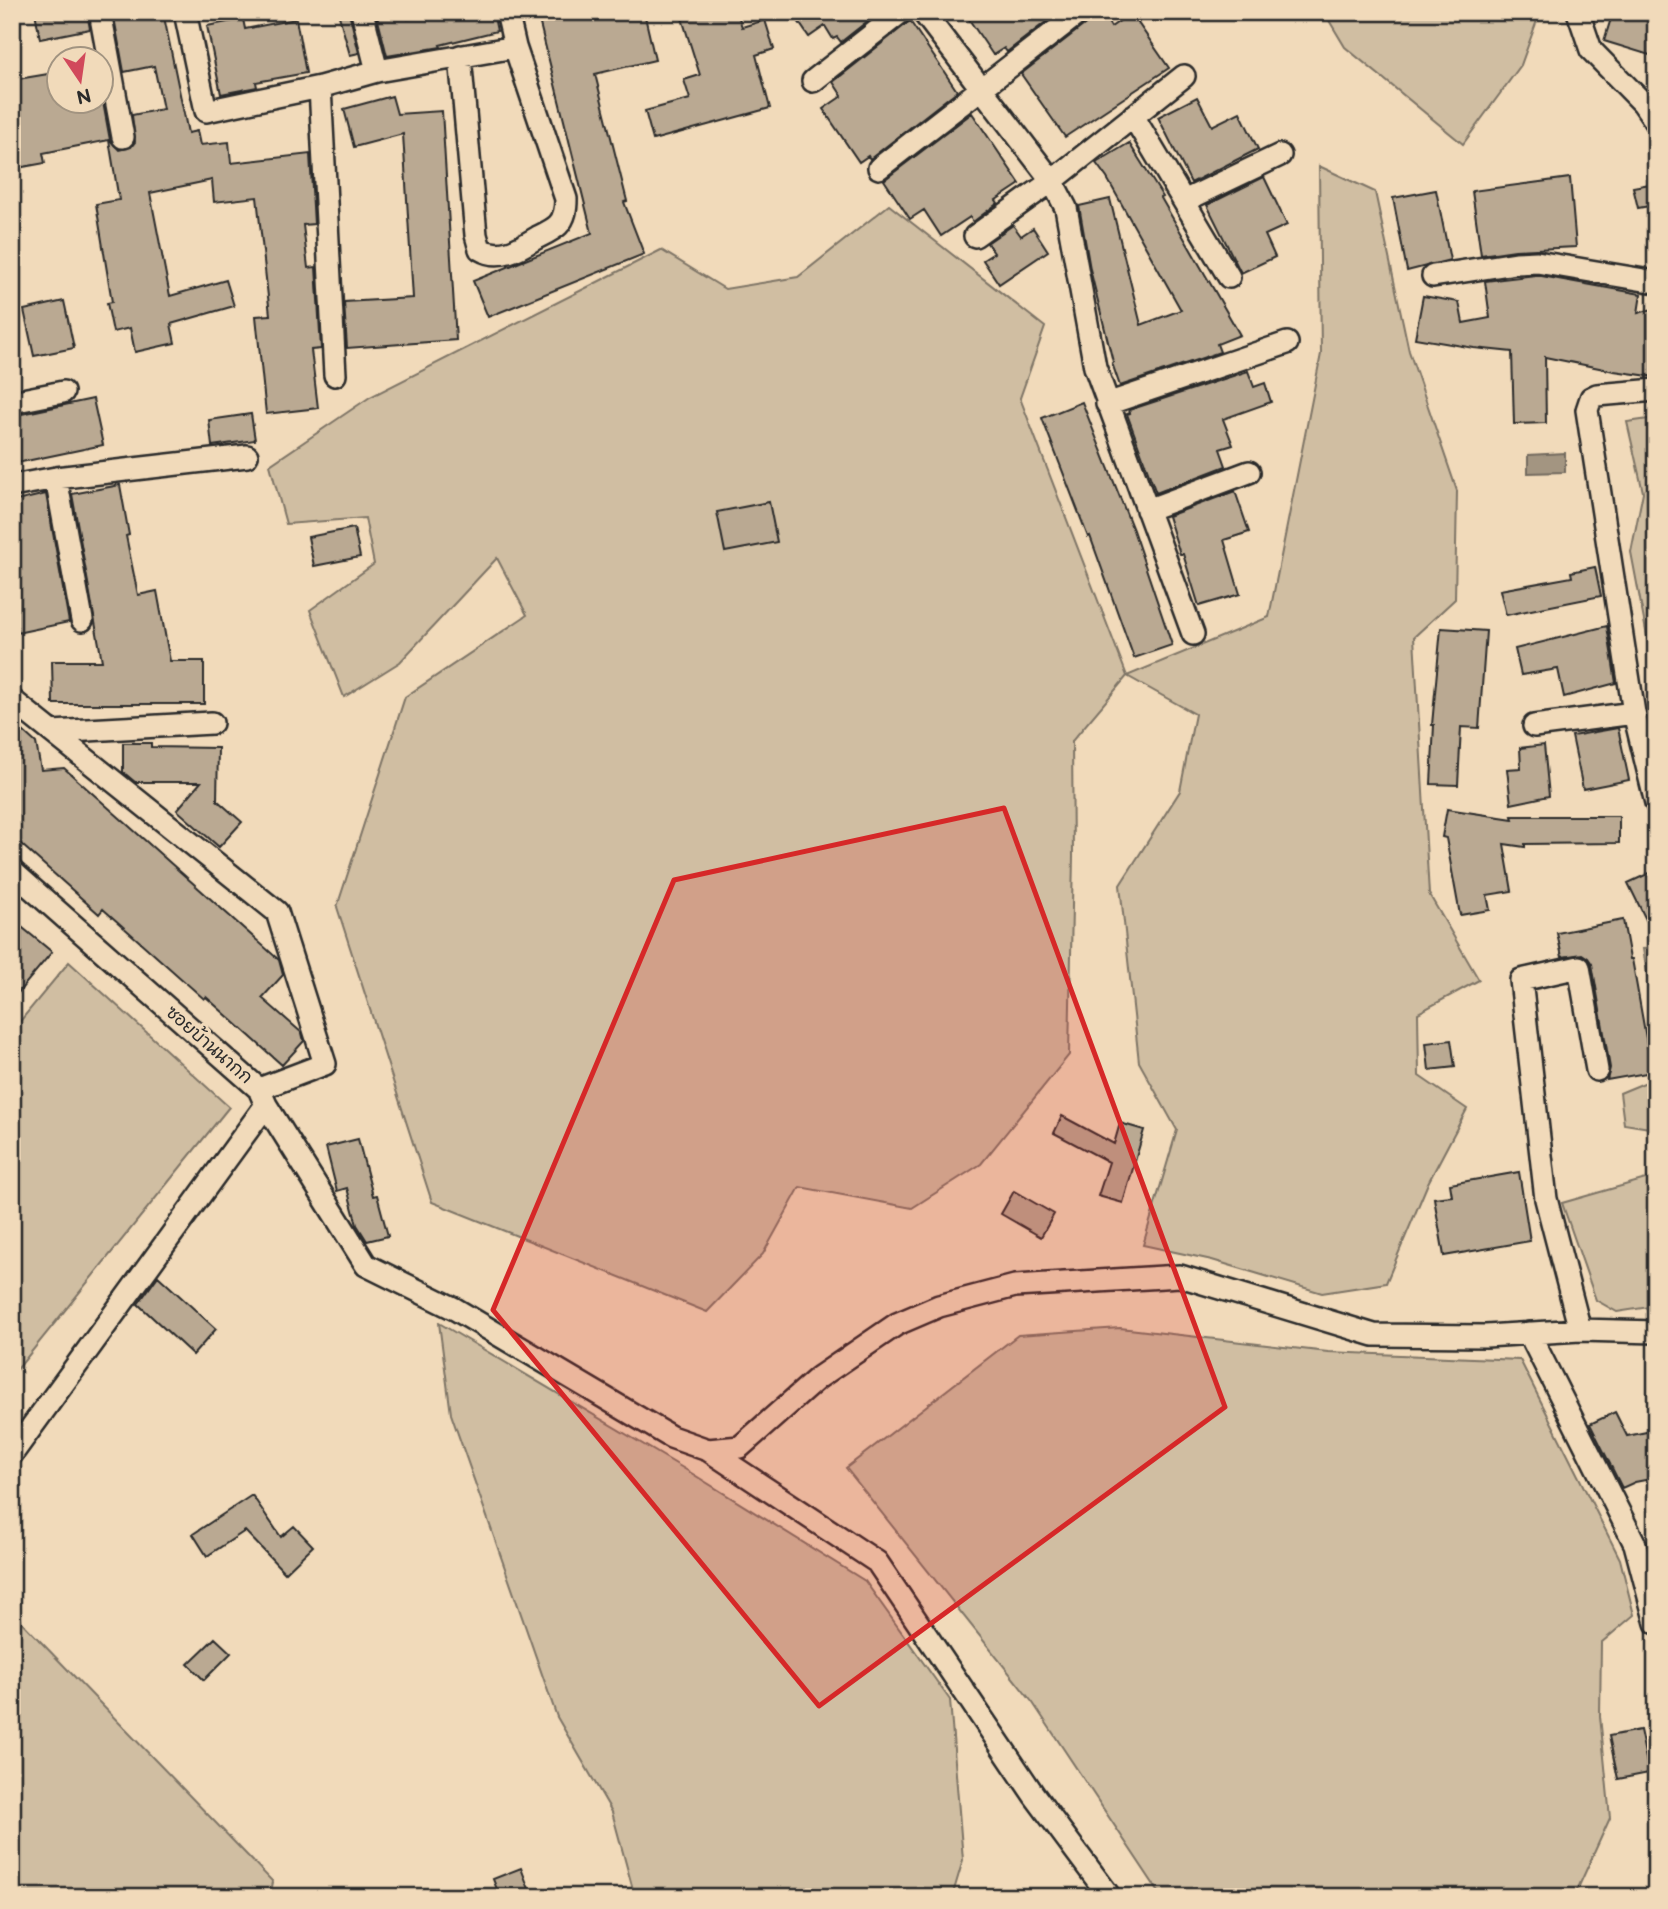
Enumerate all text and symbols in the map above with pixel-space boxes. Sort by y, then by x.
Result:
north arrow [46,46,116,116]
text: N [74,82,93,108]
street label: ซอยบ้านนากก [161,1000,258,1088]

